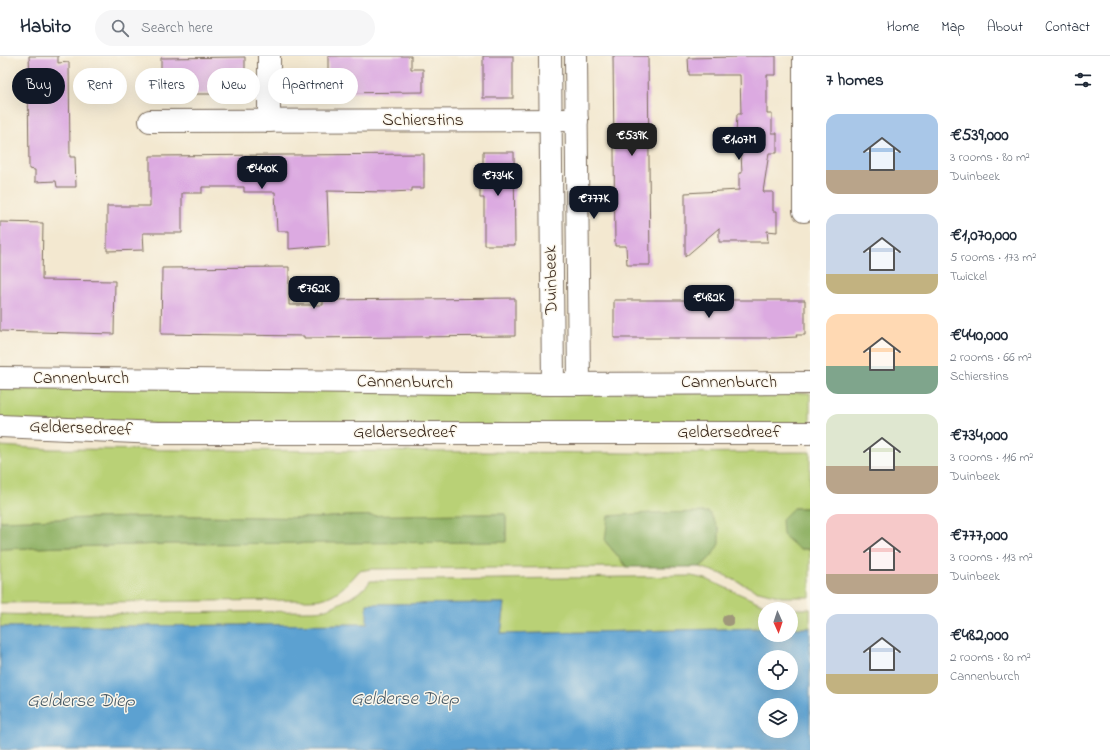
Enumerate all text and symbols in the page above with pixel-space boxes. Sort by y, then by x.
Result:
search box [95,10,375,46]
text: Habito [20,14,71,41]
icon: search [109,17,131,39]
text: Search here [141,17,213,39]
text: Home [887,17,919,38]
text: Map [941,17,965,38]
text: About [987,17,1023,38]
text: Contact [1045,17,1090,38]
chip: Buy [12,68,65,104]
chip: Rent [73,68,127,104]
chip: Filters [135,68,199,104]
chip: New [207,68,260,104]
chip: Apartment [268,68,358,104]
text: 7 homes [826,68,884,93]
icon: filters [1072,69,1094,91]
street label: Schierstins [382,108,464,134]
pin: €539K [604,123,660,157]
text: €539,000 [950,123,1009,148]
text: €539K [616,126,648,145]
pin: €1.07M [706,127,772,161]
text: €1.07M [722,130,756,149]
icon: home [858,130,906,178]
text: 3 rooms · 80 m² [950,148,1030,167]
pin: €440K [234,156,290,190]
text: €440K [246,159,278,178]
pin: €734K [470,163,526,197]
text: €734K [482,166,514,185]
text: Duinbeek [950,167,1000,186]
pin: €777K [566,186,622,220]
text: €777K [578,189,610,208]
text: €1,070,000 [950,223,1017,248]
icon: home [858,230,906,278]
street label: Duinbeek [538,245,566,316]
text: 5 rooms · 173 m² [950,248,1036,267]
text: Twickel [950,267,987,286]
pin: €762K [286,276,342,310]
text: €762K [298,279,330,298]
pin: €482K [681,285,737,319]
text: €482K [693,288,725,307]
text: €440,000 [950,323,1008,348]
icon: home [858,330,906,378]
text: 2 rooms · 66 m² [950,348,1032,367]
street label: Cannenburch [33,366,129,392]
text: Schierstins [950,367,1009,386]
street label: Cannenburch [357,369,453,397]
street label: Cannenburch [681,370,777,396]
street label: Geldersedreef [29,414,134,444]
street label: Geldersedreef [353,420,457,446]
street label: Geldersedreef [677,420,781,446]
text: €734,000 [950,423,1008,448]
icon: home [858,430,906,478]
text: 3 rooms · 116 m² [950,448,1033,467]
text: Duinbeek [950,467,1000,486]
text: €777,000 [950,523,1008,548]
icon: home [858,530,906,578]
text: 3 rooms · 113 m² [950,548,1033,567]
text: Duinbeek [950,567,1000,586]
north arrow [758,602,798,642]
map controls [758,602,798,738]
text: €482,000 [950,623,1009,648]
icon: home [858,630,906,678]
text: 2 rooms · 80 m² [950,648,1031,667]
button: locate [758,650,798,690]
text: Cannenburch [950,667,1019,686]
water label: Gelderse Diep [351,686,460,713]
water label: Gelderse Diep [27,688,136,715]
button: layers [758,698,798,738]

